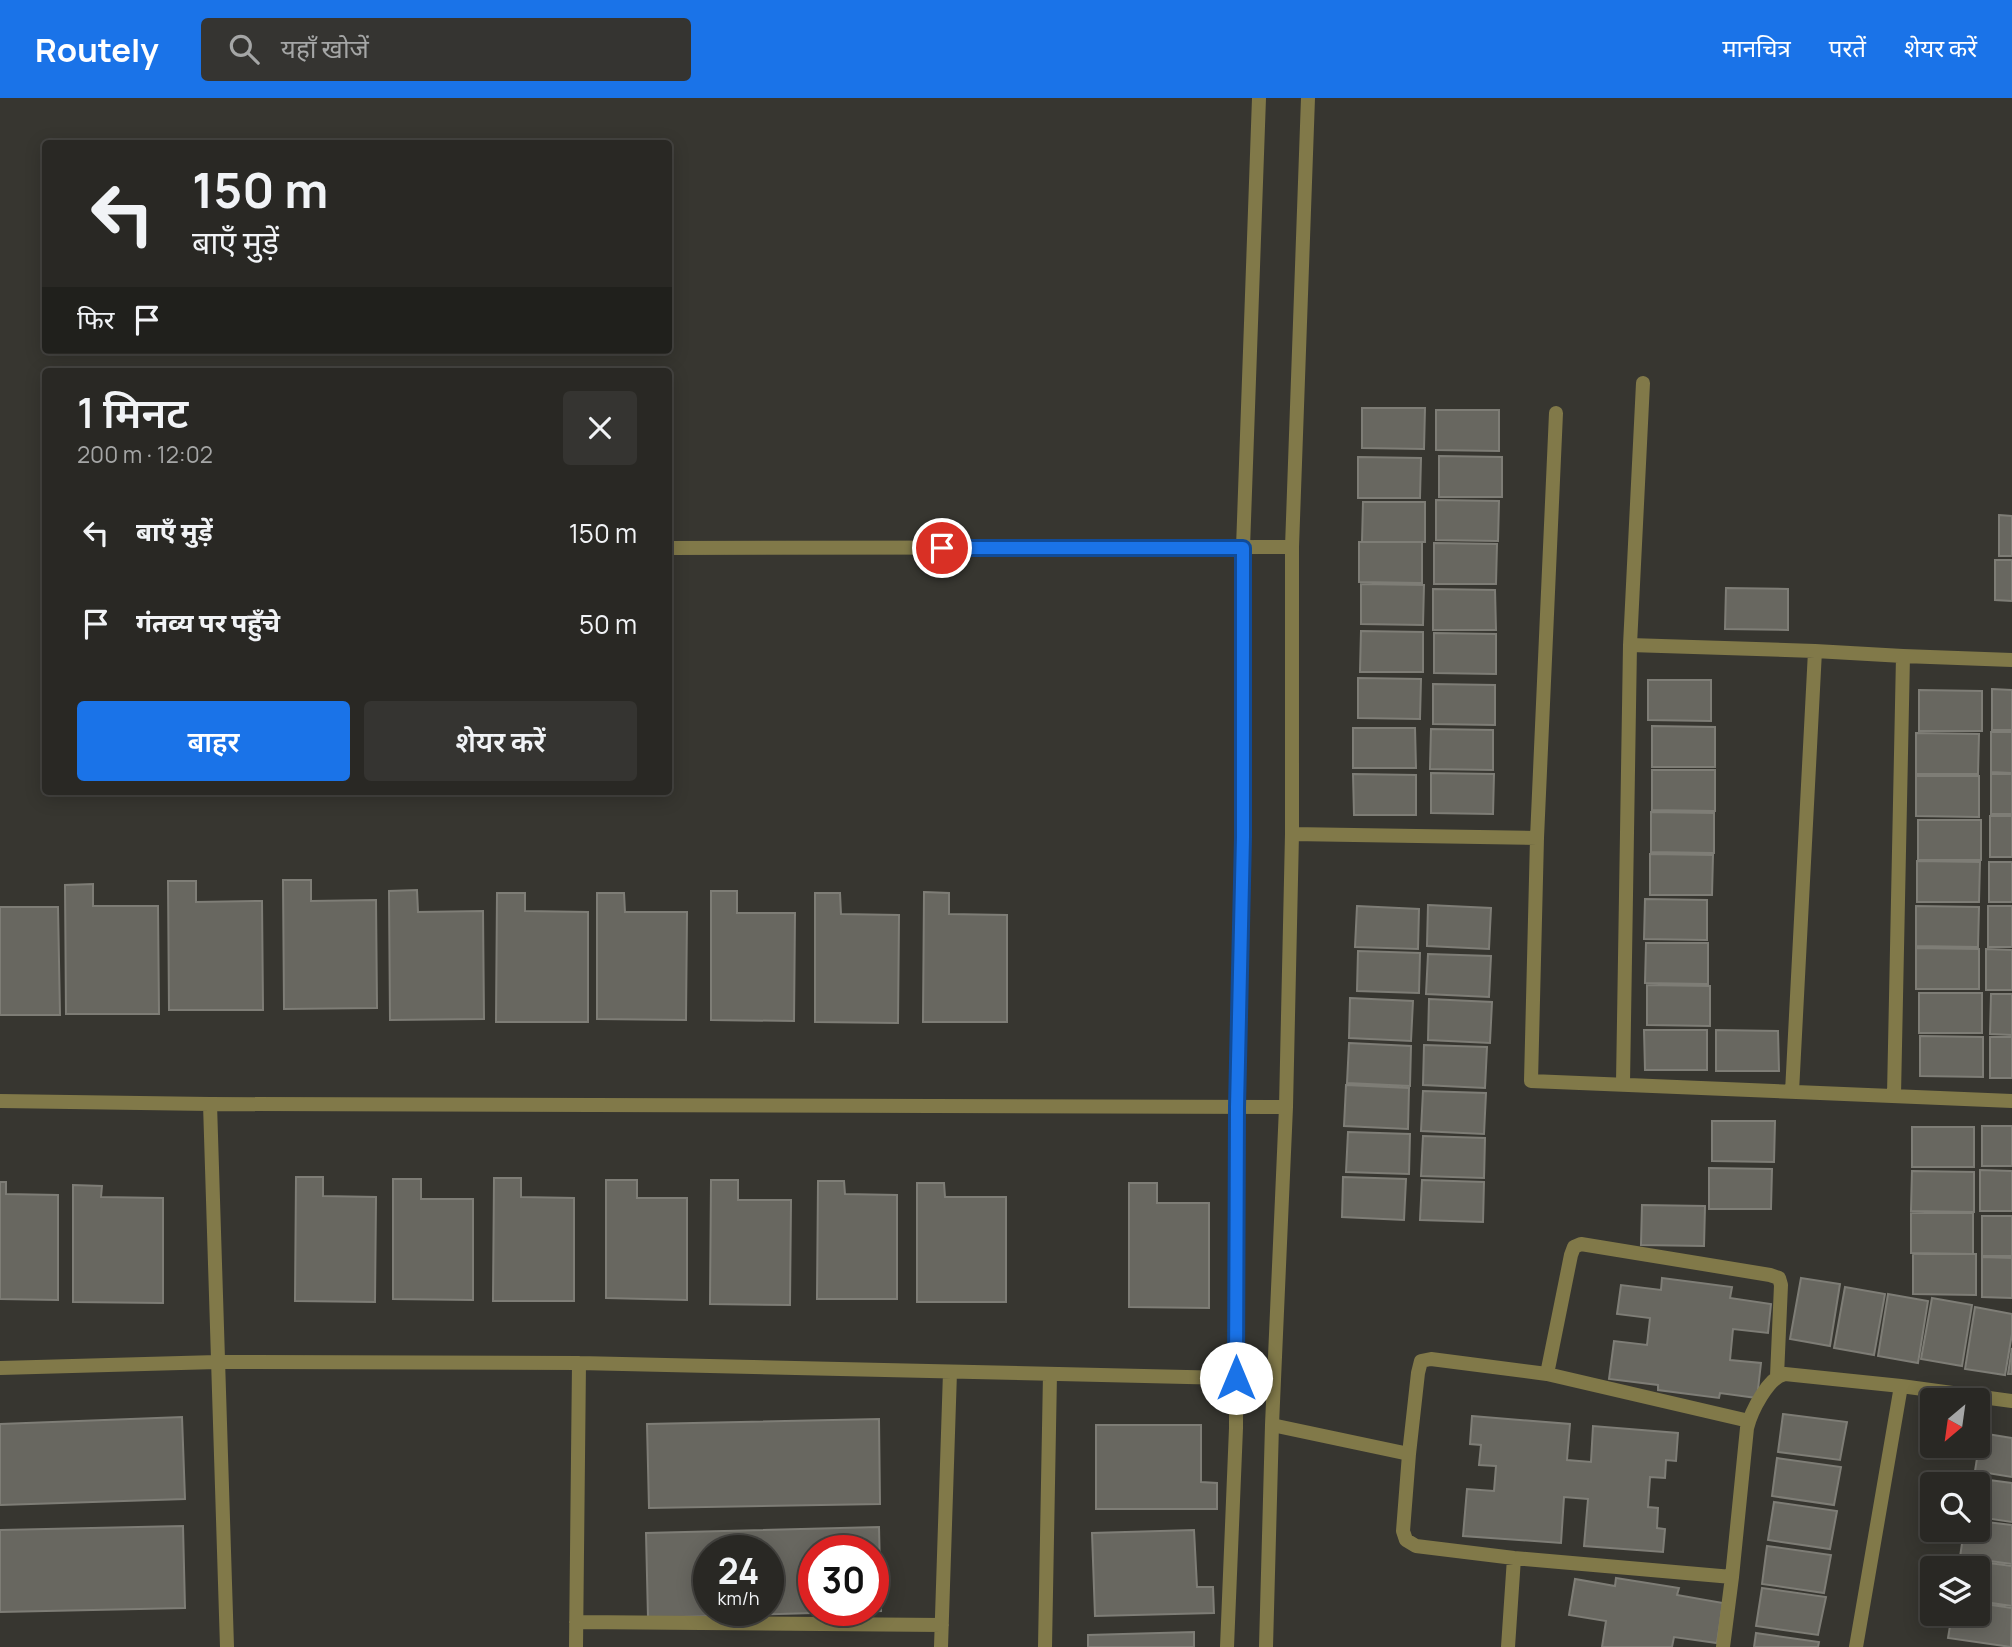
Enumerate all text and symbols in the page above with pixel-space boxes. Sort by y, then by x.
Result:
search box [201,18,691,81]
text: Routely [35,27,159,72]
icon: search [225,30,263,68]
text: यहाँ खोजें [281,30,369,66]
text: मानचित्र [1722,31,1791,64]
text: परतें [1829,31,1866,64]
text: शेयर करें [1904,31,1977,64]
text: 150 m [192,156,328,223]
icon: left [77,168,168,259]
text: बाएँ मुड़ें [192,220,279,264]
text: फिर [77,301,114,337]
icon: arrive [128,301,166,339]
text: 1 मिनट [77,383,188,441]
button: close [563,391,637,465]
text: 200 m · 12:02 [77,438,213,470]
text: बाएँ मुड़ें [136,513,213,549]
icon: left [77,514,115,552]
text: 150 m [569,515,637,551]
pin [912,518,972,578]
icon: arrive [923,529,961,567]
text: गंतव्य पर पहुँचे [136,604,280,640]
icon: arrive [77,605,115,643]
text: 50 m [579,606,637,642]
button: बाहर [77,701,350,781]
button: शेयर करें [364,701,637,781]
position arrow [1199,1341,1273,1415]
north arrow [1920,1388,1990,1458]
map controls [1920,1388,1990,1626]
button: search [1920,1472,1990,1542]
speed limit sign: 30 [798,1535,889,1626]
text: 24 [718,1547,759,1595]
button: layers [1920,1556,1990,1626]
text: km/h [718,1586,759,1610]

